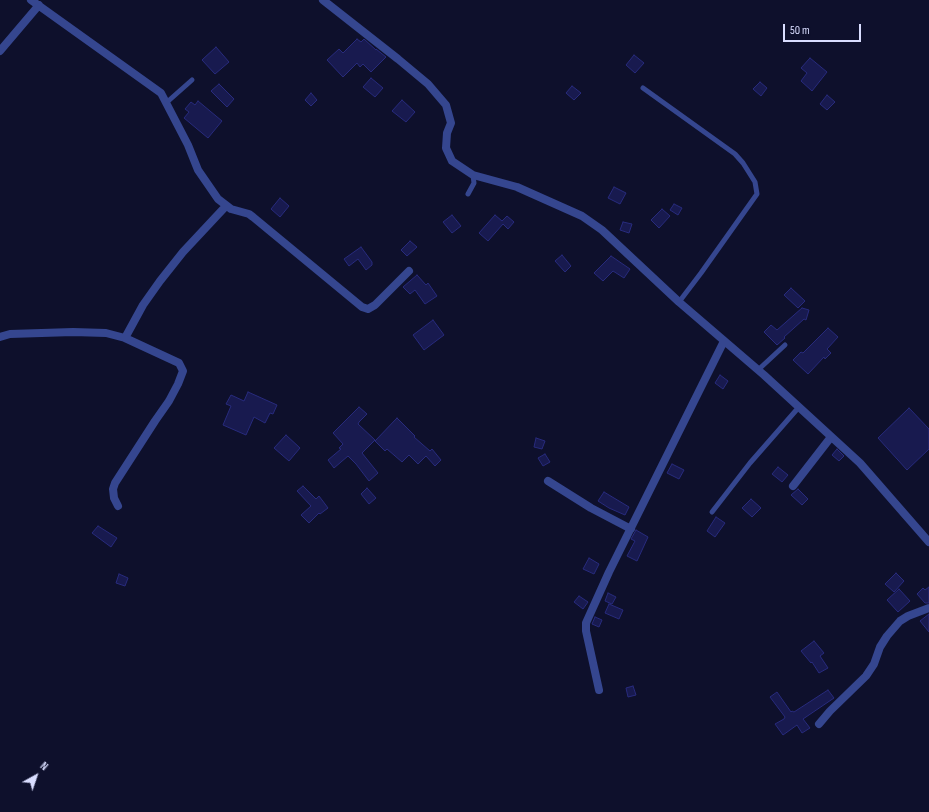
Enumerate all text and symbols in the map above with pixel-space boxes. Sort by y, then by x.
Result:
scale bar [785,16,863,42]
text: 50 m [790,23,810,38]
north arrow [16,756,56,796]
text: N [38,760,50,773]

